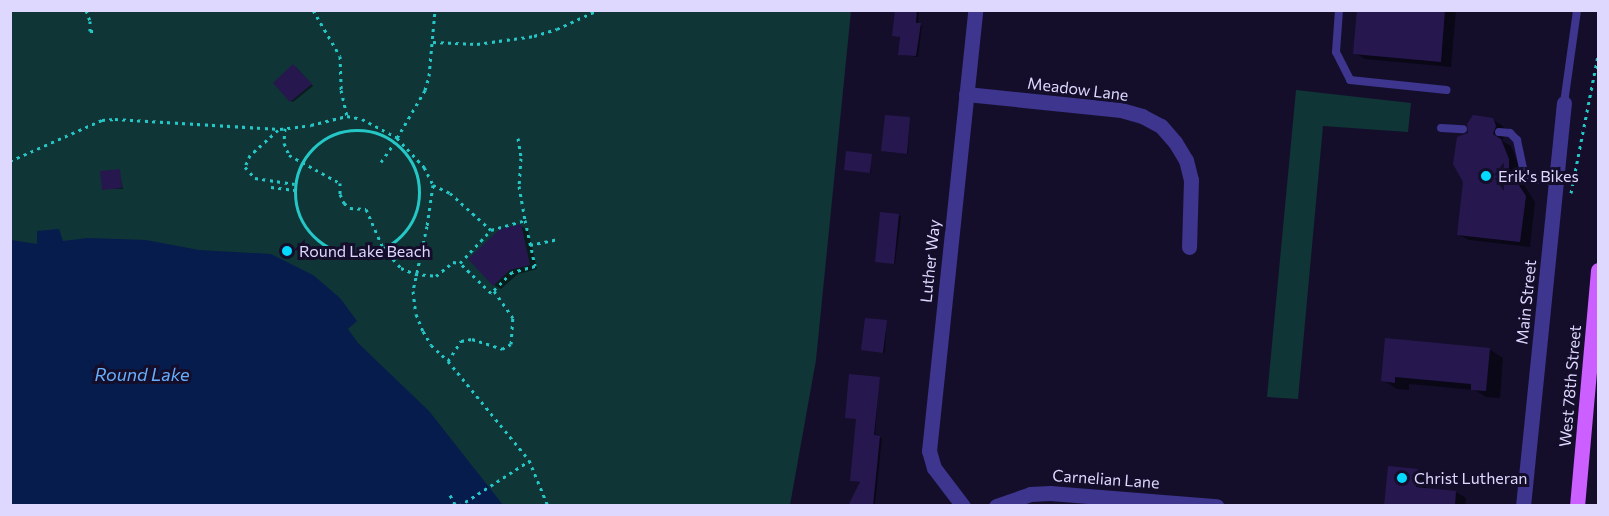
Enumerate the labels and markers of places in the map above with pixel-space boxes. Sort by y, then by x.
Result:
place label: Erik's Bikes [1498,166,1579,186]
marker: Erik's Bikes [1479,169,1493,183]
place label: Round Lake Beach [299,241,431,261]
marker: Round Lake Beach [280,244,294,258]
place label: Christ Lutheran [1414,468,1528,488]
marker: Christ Lutheran [1395,471,1409,485]

